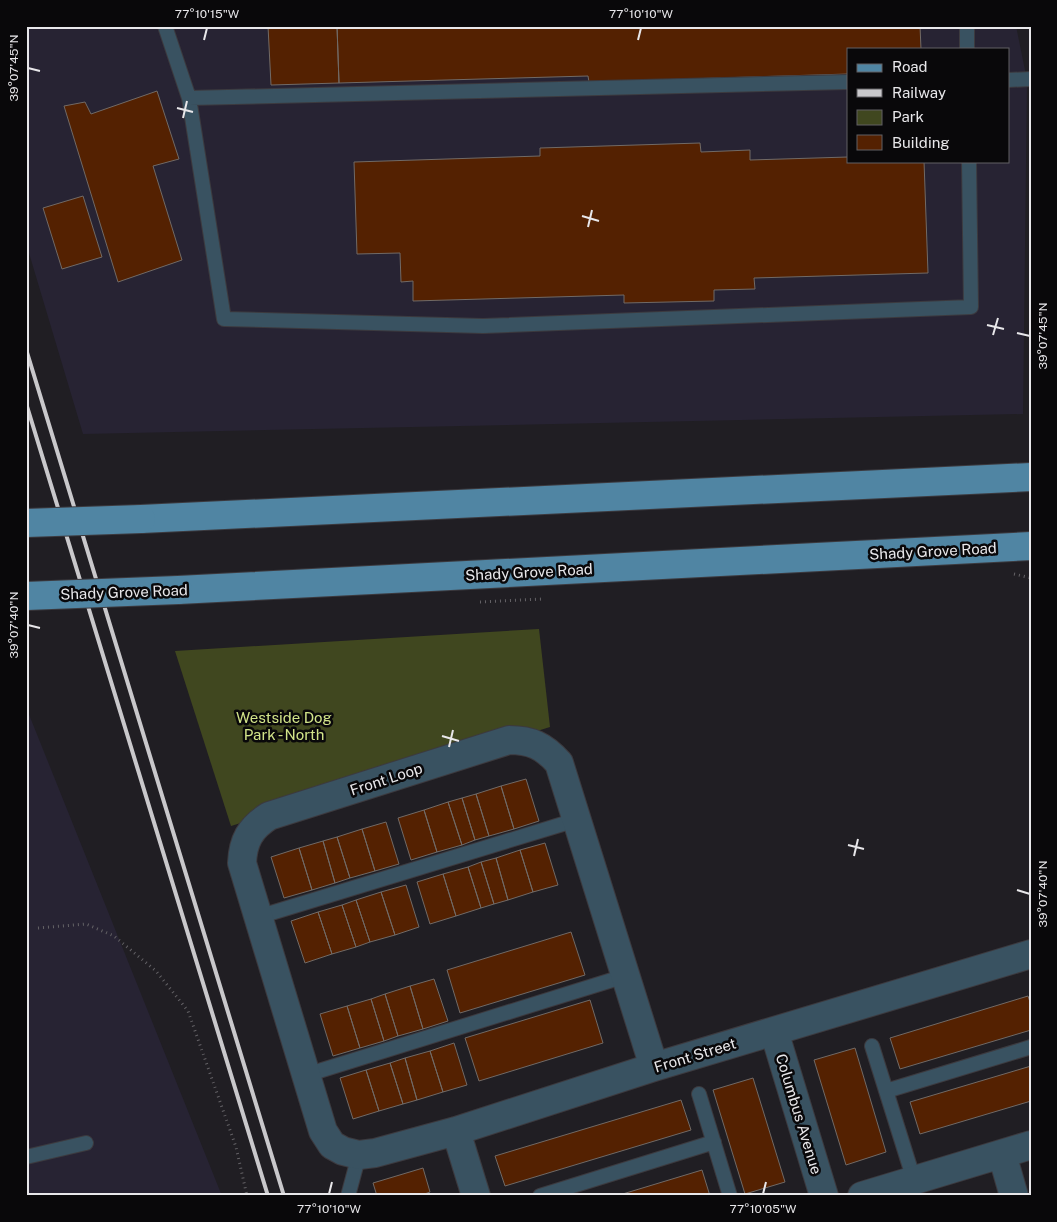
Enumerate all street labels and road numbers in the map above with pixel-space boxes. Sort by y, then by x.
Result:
street label: Shady Grove Road [869,539,997,563]
street label: Shady Grove Road [465,560,593,584]
street label: Shady Grove Road [60,581,188,603]
street label: Front Loop [348,759,424,799]
street label: Front Street [652,1034,738,1076]
street label: Columbus Avenue [773,1052,825,1176]

